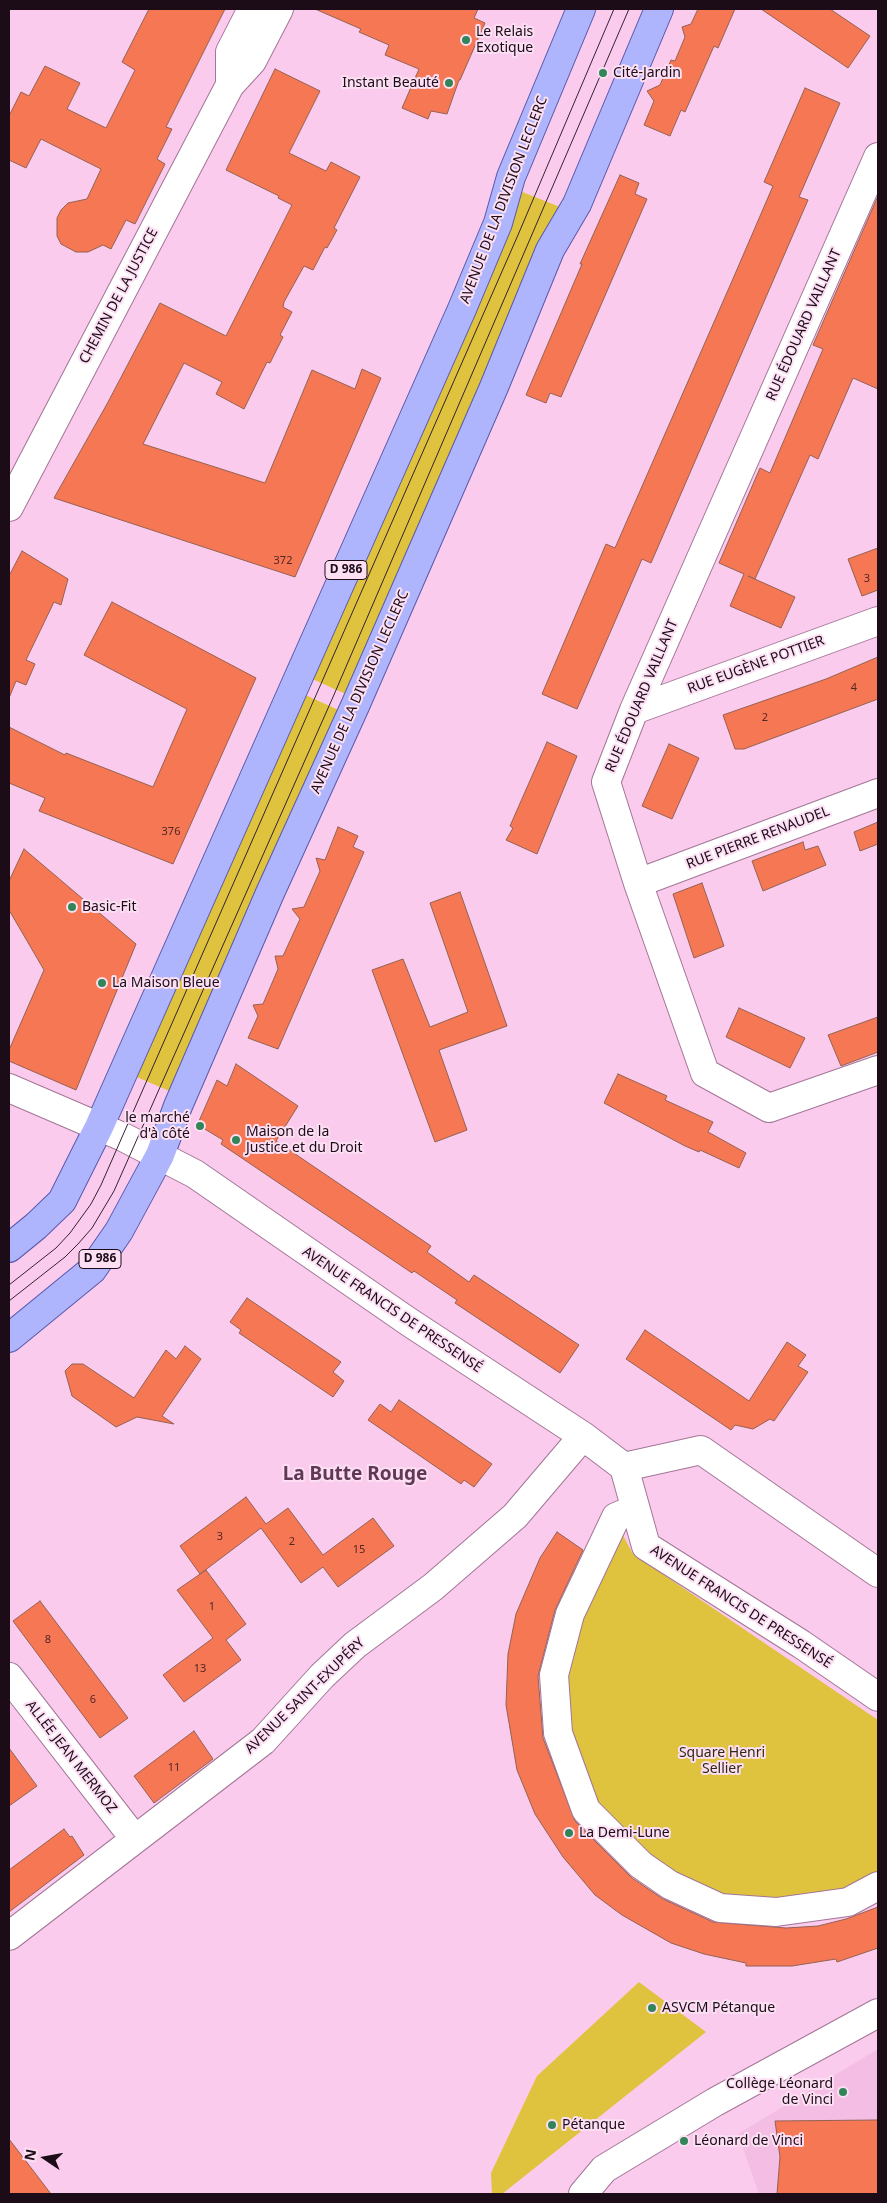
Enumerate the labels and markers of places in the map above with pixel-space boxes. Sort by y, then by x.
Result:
place label: Le Relais Exotique [476,24,533,56]
marker: Le Relais Exotique [460,34,472,46]
place label: Cité-Jardin [613,65,681,81]
marker: Cité-Jardin [597,67,609,79]
place label: Instant Beauté [342,75,439,91]
marker: Instant Beauté [443,77,455,89]
place label: Basic-Fit [82,899,136,915]
marker: Basic-Fit [66,901,78,913]
place label: La Maison Bleue [112,975,220,991]
marker: La Maison Bleue [96,977,108,989]
place label: le marché d'à côté [125,1110,190,1142]
marker: le marché d'à côté [194,1120,206,1132]
place label: Maison de la Justice et du Droit [246,1124,362,1156]
marker: Maison de la Justice et du Droit [230,1134,242,1146]
place label: La Demi-Lune [579,1825,670,1841]
marker: La Demi-Lune [563,1827,575,1839]
place label: ASVCM Pétanque [662,2000,775,2016]
marker: ASVCM Pétanque [646,2002,658,2014]
place label: Collège Léonard de Vinci [726,2076,833,2108]
marker: Collège Léonard de Vinci [837,2086,849,2098]
place label: Pétanque [562,2117,625,2133]
marker: Pétanque [546,2119,558,2131]
place label: Léonard de Vinci [694,2133,803,2149]
marker: Léonard de Vinci [678,2135,690,2147]

